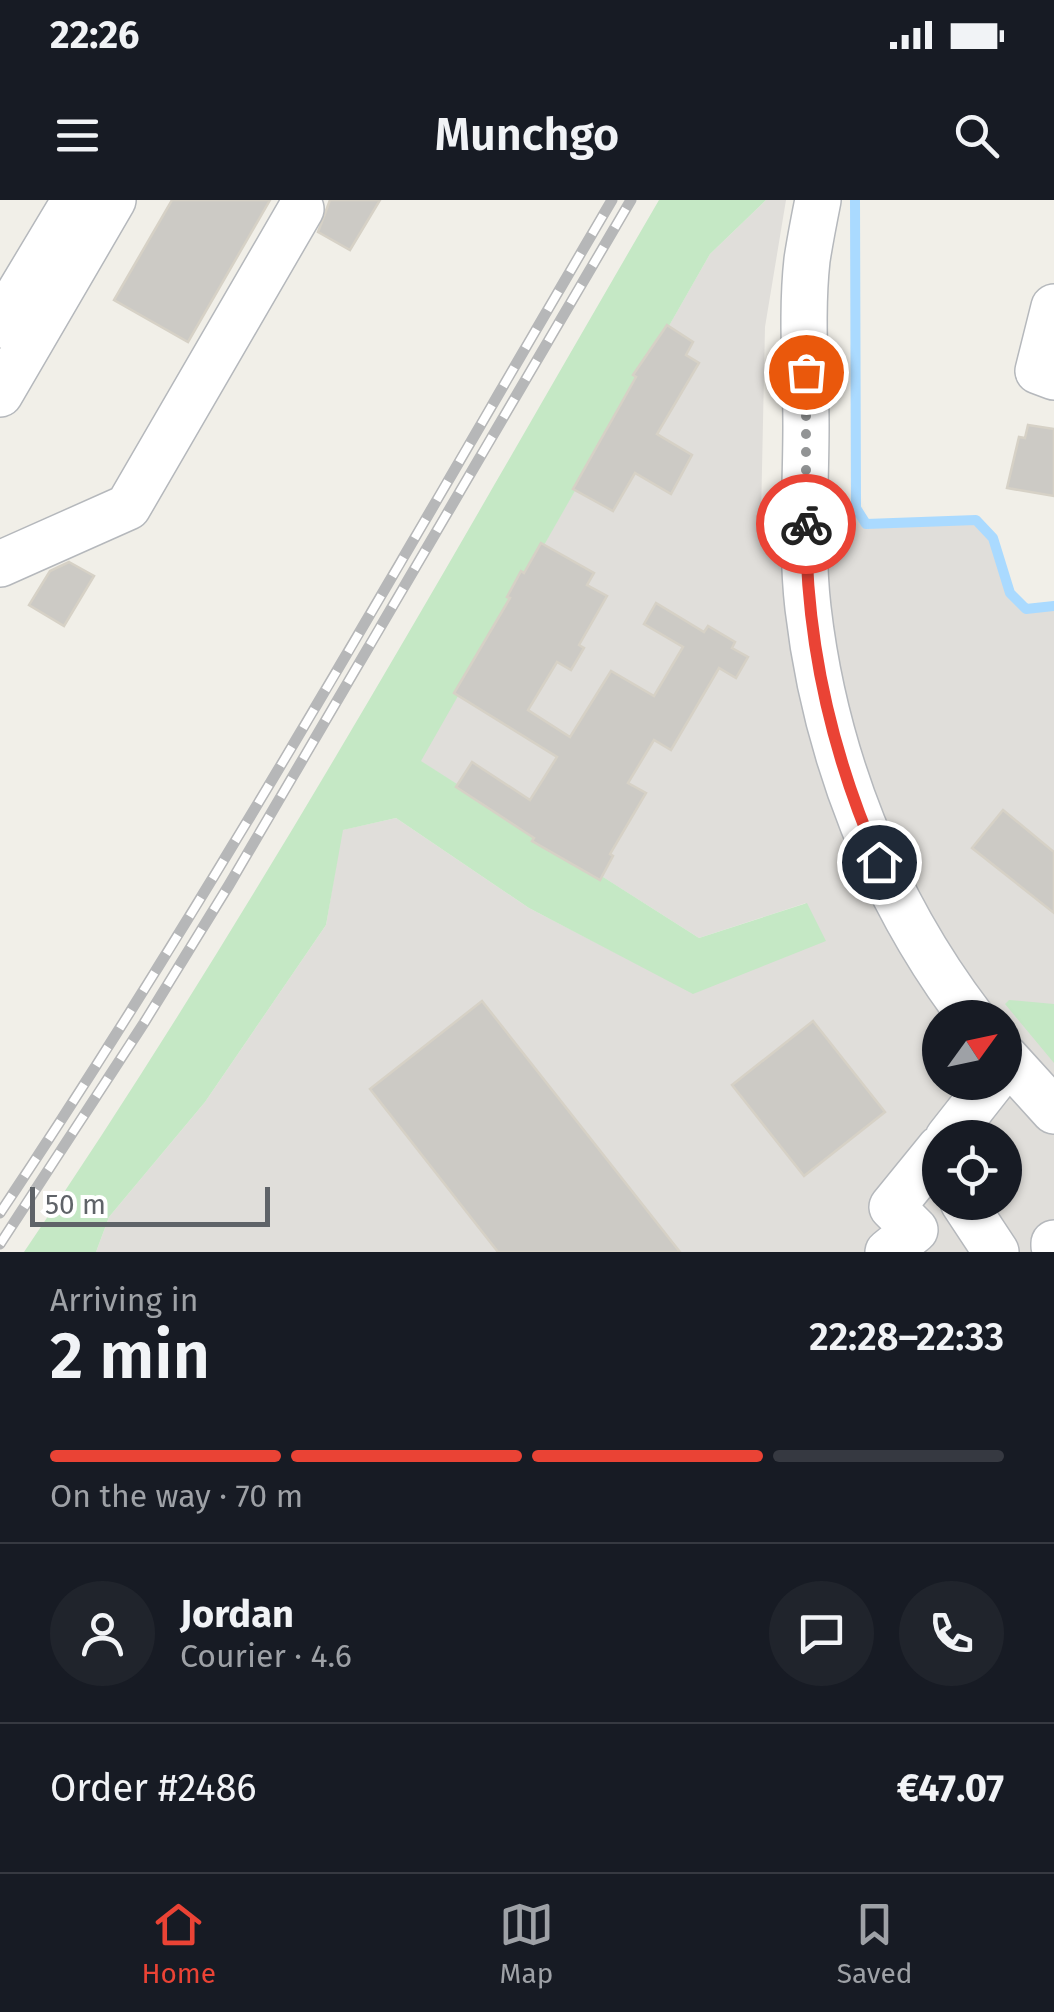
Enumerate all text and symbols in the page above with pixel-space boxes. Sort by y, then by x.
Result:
text: 22:26 [50,12,140,58]
icon: menu [50,108,105,163]
text: Munchgo [435,108,619,162]
icon: search [949,108,1004,163]
pin [764,330,849,415]
icon: bag [779,345,834,400]
courier [756,474,856,574]
icon: bike [779,497,834,552]
pin [837,820,922,905]
icon: home [852,835,907,890]
north arrow [922,1000,1022,1100]
map controls [922,1000,1022,1220]
button: locate [922,1120,1022,1220]
scale bar [30,1182,270,1226]
text: 50 m [45,1188,106,1221]
text: Arriving in [50,1281,198,1319]
text: 22:28–22:33 [809,1314,1004,1360]
text: 2 min [50,1317,210,1395]
text: On the way · 70 m [50,1477,303,1515]
button: person [50,1581,155,1686]
button: chat [769,1581,874,1686]
button: phone [899,1581,1004,1686]
text: Jordan [180,1591,294,1637]
text: Courier · 4.6 [180,1637,352,1675]
text: Order #2486 [50,1765,257,1811]
text: €47.07 [897,1765,1004,1811]
tab: Home [141,1897,216,1990]
tab: Map [499,1897,554,1990]
tab: Saved [837,1897,913,1990]

